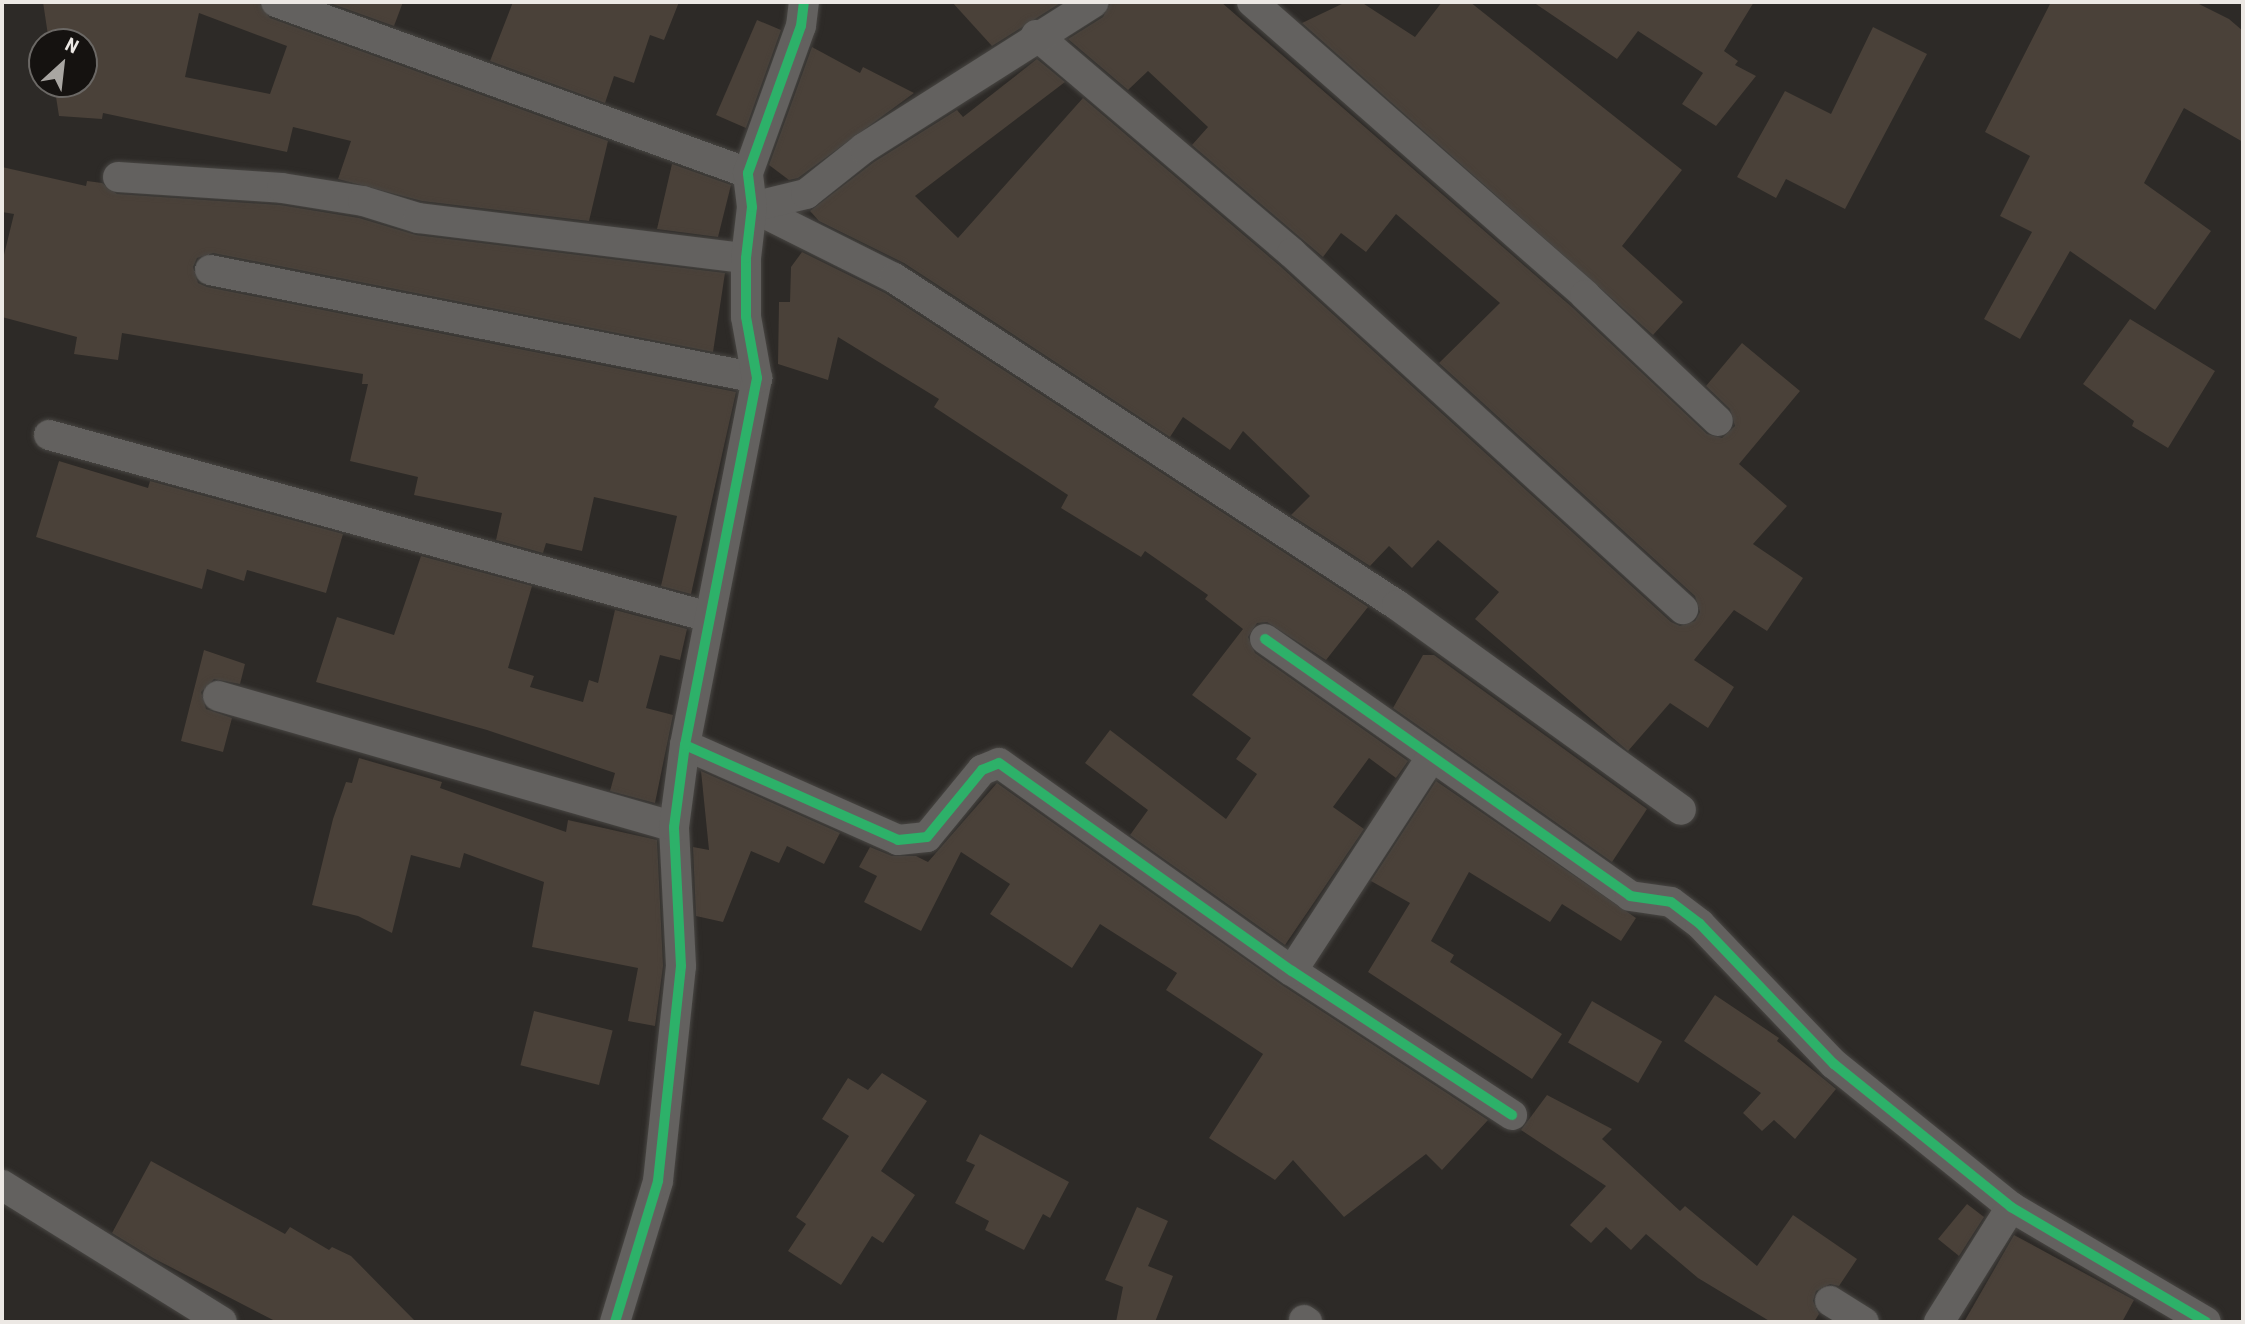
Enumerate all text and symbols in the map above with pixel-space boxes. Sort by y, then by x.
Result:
north arrow [28,28,98,98]
text: N [61,33,82,59]

